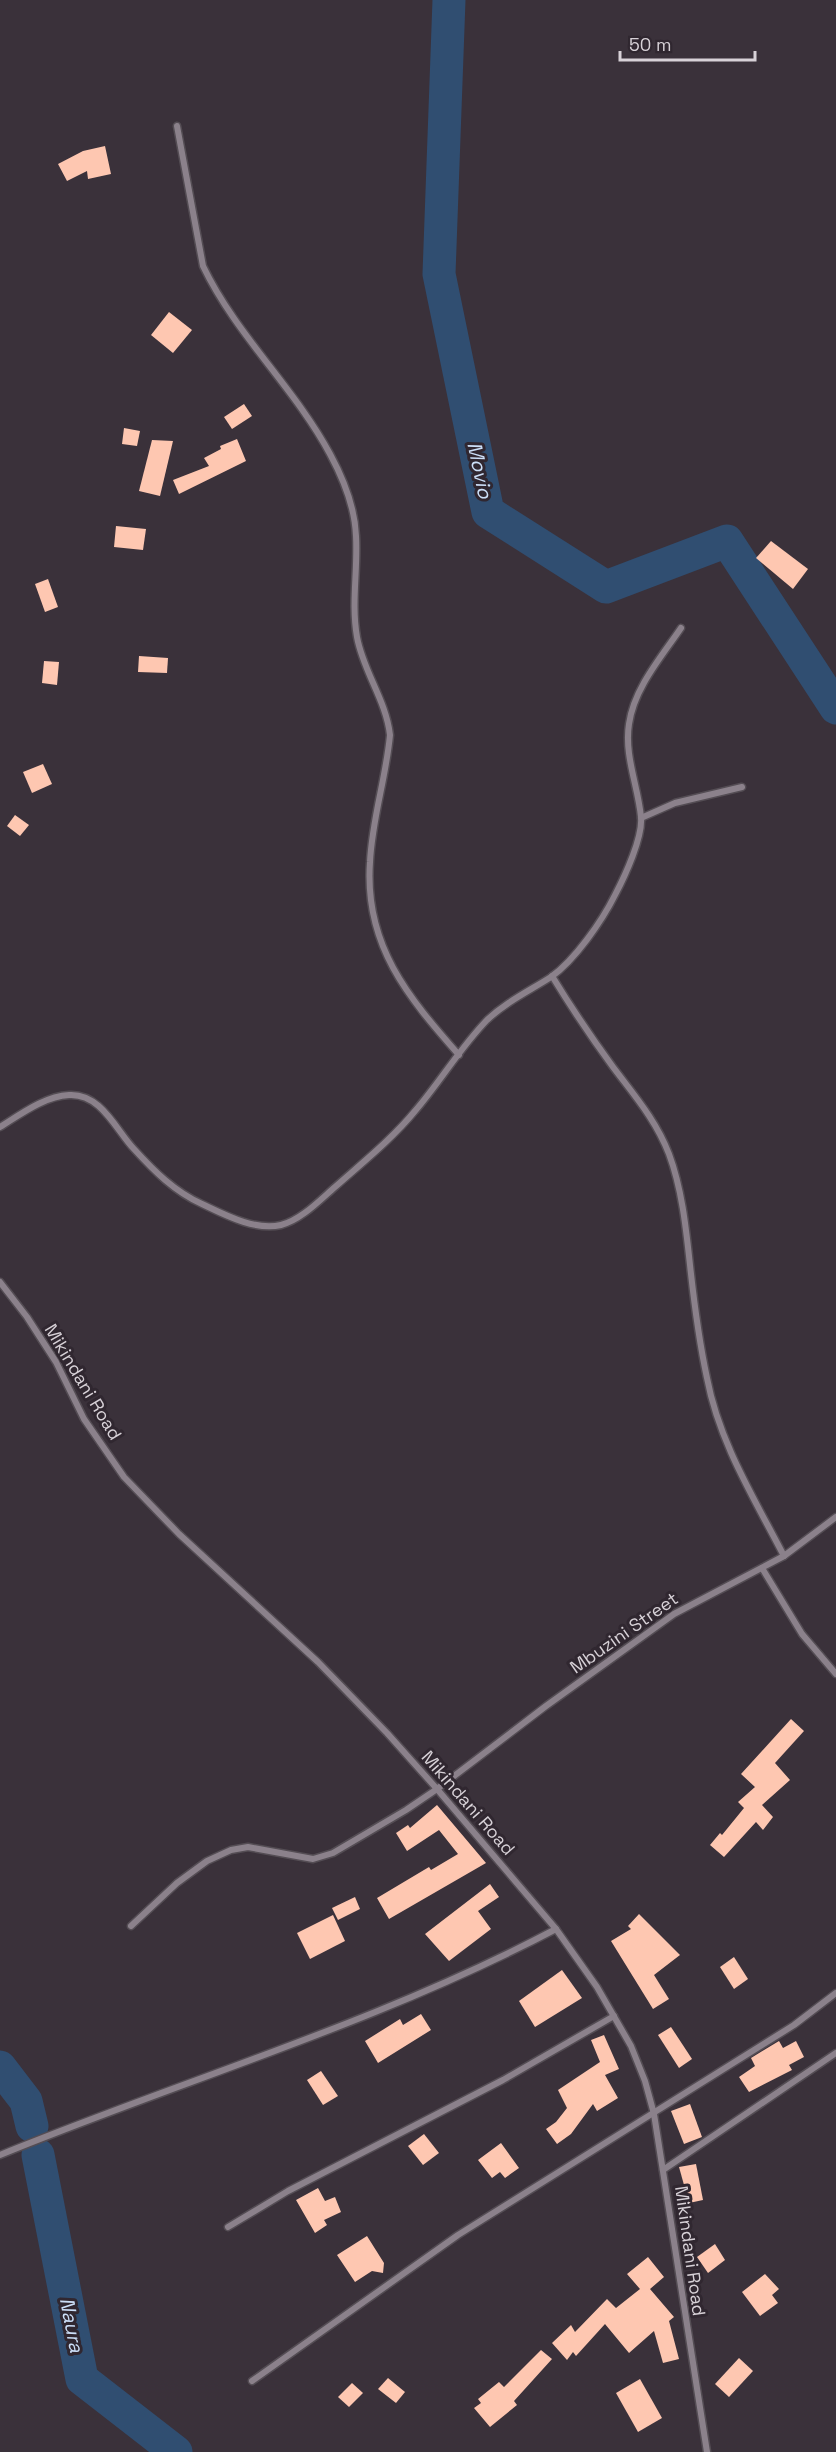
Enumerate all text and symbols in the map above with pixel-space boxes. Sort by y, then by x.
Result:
scale bar [620,24,755,62]
text: 50 m [629,33,671,56]
water label: Movio [461,439,499,501]
street label: Mikindani Road [40,1320,127,1444]
street label: Mbuzini Street [565,1587,682,1678]
street label: Mikindani Road [417,1746,520,1860]
street label: Mikindani Road [670,2184,711,2318]
water label: Naura [54,2295,90,2355]

